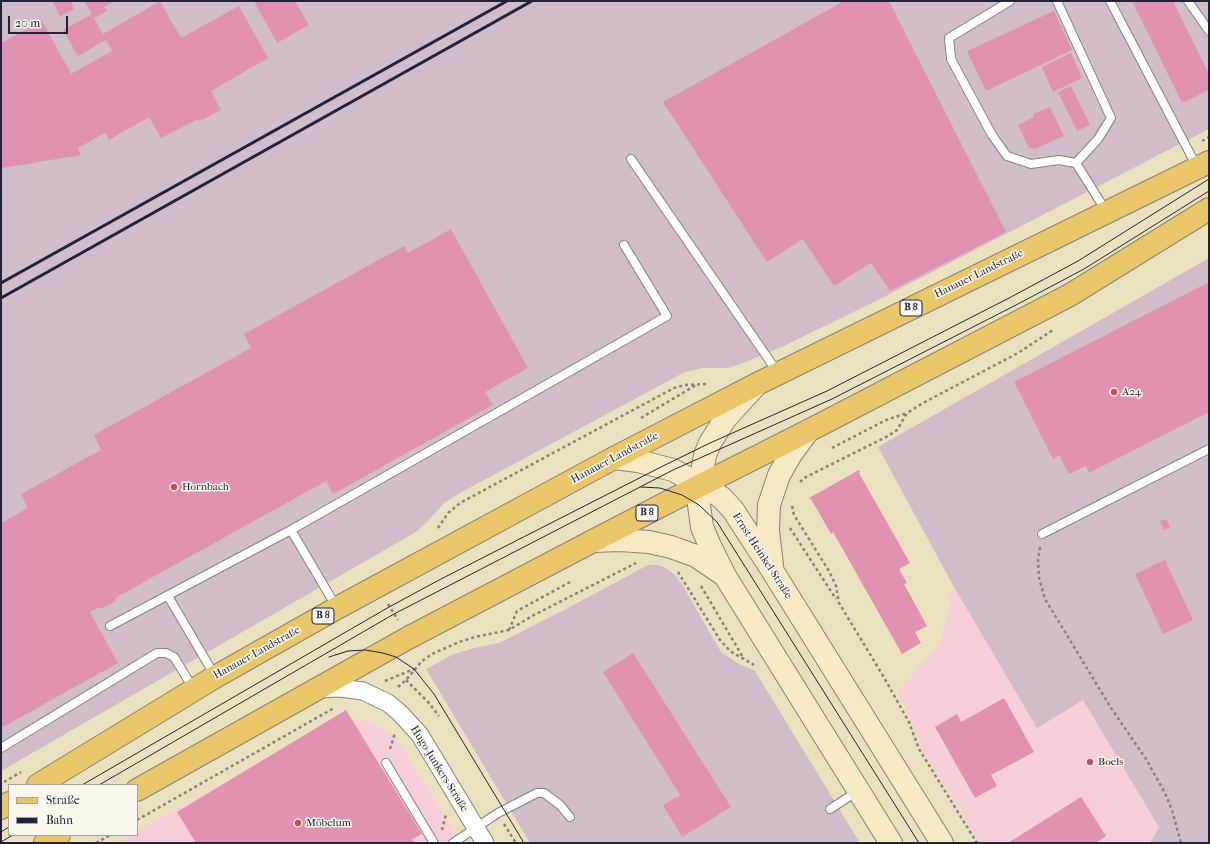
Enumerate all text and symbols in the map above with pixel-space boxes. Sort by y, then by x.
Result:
scale bar [10,8,70,34]
text: 20 m [15,16,40,30]
street label: Hanauer Landstraße [932,247,1026,301]
road number: B 8 [900,300,922,316]
place label: A24 [1122,385,1141,399]
marker: A24 [1109,387,1119,397]
street label: Hanauer Landstraße [569,429,661,487]
place label: Hornbach [182,480,229,494]
marker: Hornbach [169,482,179,492]
road number: B 8 [636,505,658,521]
street label: Ernst-Heinkel-Straße [729,511,795,601]
road number: B 8 [312,608,334,624]
street label: Hanauer Landstraße [211,624,303,682]
street label: Hugo-Junkers-Straße [407,724,471,814]
place label: Boels [1098,755,1123,769]
marker: Boels [1085,757,1095,767]
legend [8,784,138,836]
text: Straße [46,793,80,807]
text: Bahn [46,813,73,827]
place label: Möbelum [306,816,351,830]
marker: Möbelum [293,818,303,828]

